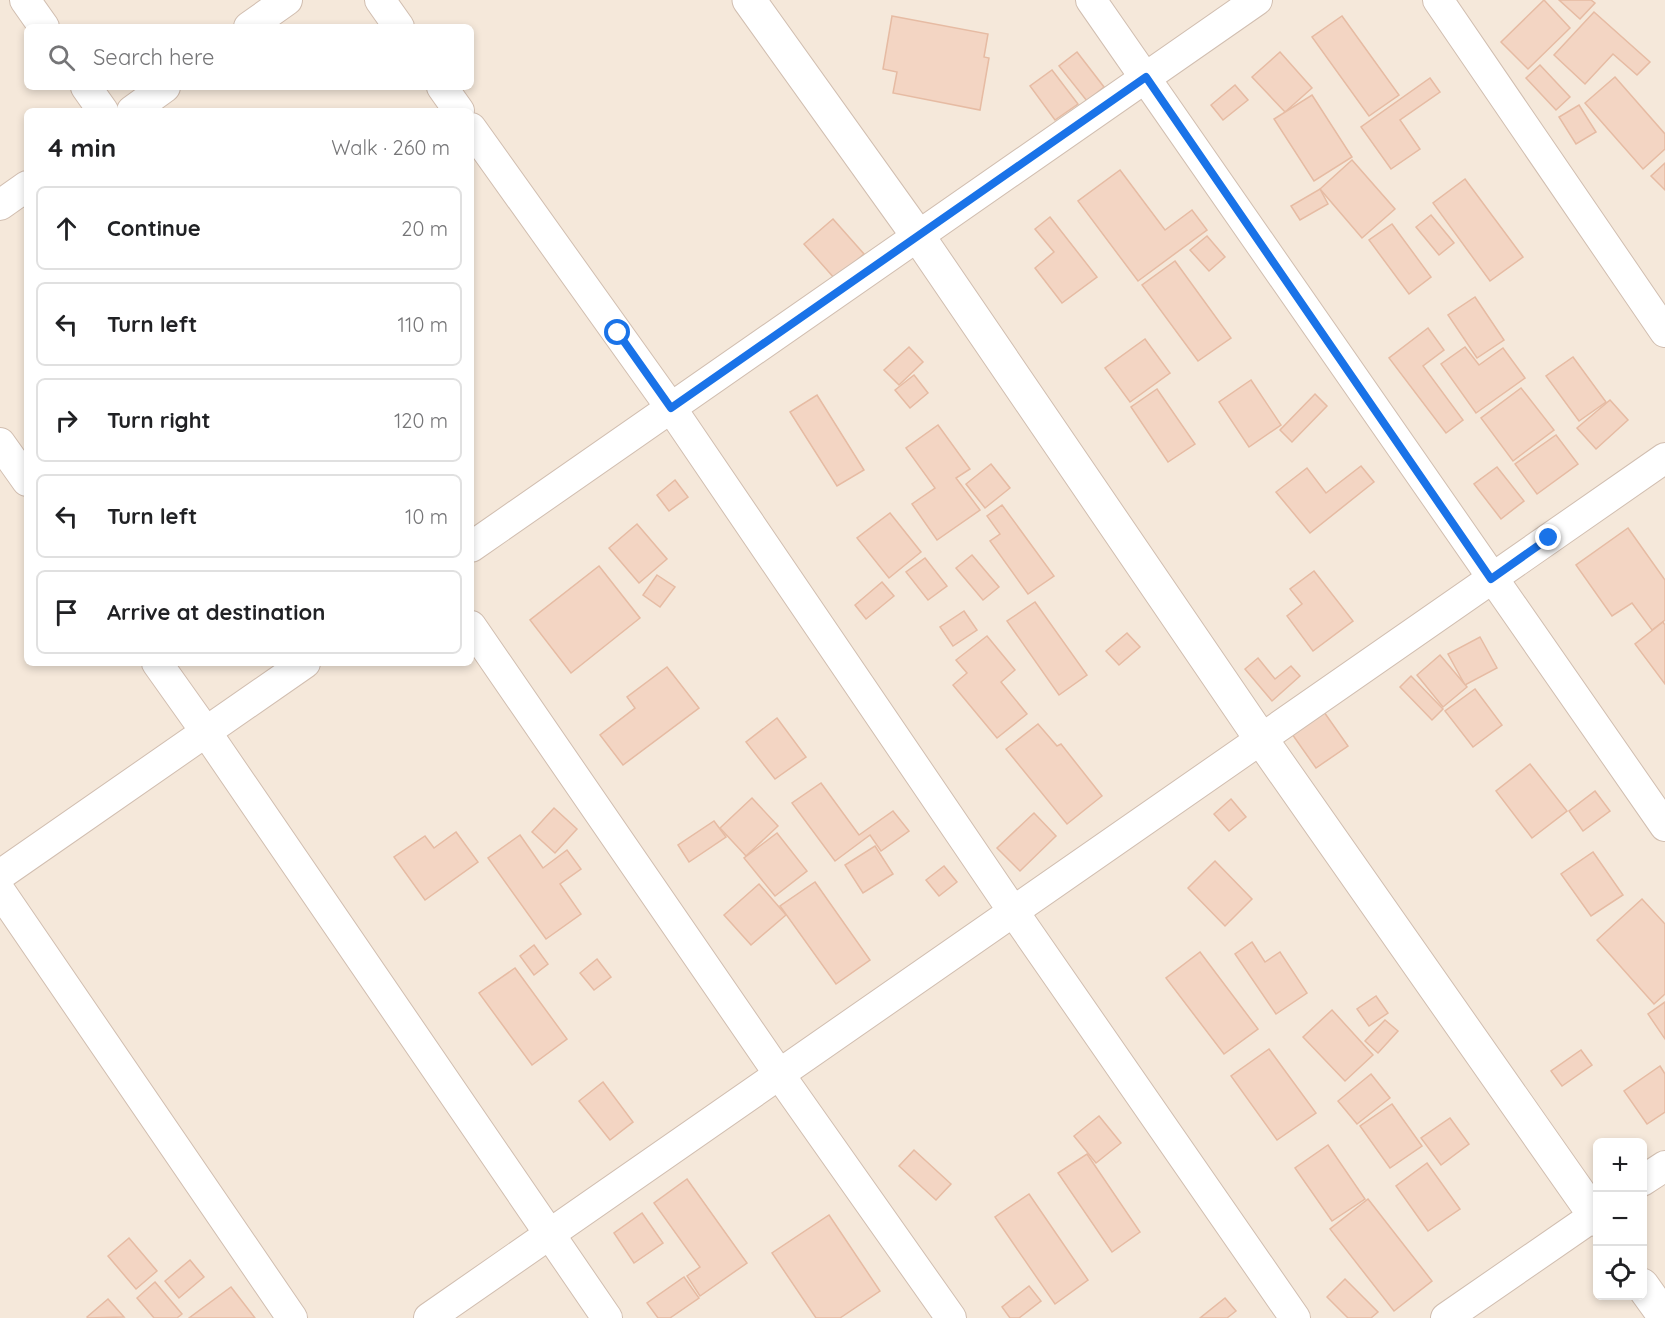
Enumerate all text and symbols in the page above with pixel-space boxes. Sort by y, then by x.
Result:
search box [24,24,474,90]
icon: search [45,41,78,74]
text: Search here [93,43,214,71]
text: 4 min [48,131,116,164]
text: Walk · 260 m [331,135,450,160]
icon: ahead [50,212,83,245]
text: Continue [107,214,201,242]
text: 20 m [401,216,448,241]
icon: left [50,308,83,341]
text: Turn left [107,310,197,338]
text: 110 m [398,312,448,337]
route start [604,319,630,345]
icon: right [50,404,83,437]
text: Turn right [107,406,211,434]
text: 120 m [394,408,448,433]
icon: left [50,500,83,533]
text: Turn left [107,502,197,530]
text: 10 m [405,504,448,529]
route end [1535,524,1561,550]
icon: arrive [50,596,83,629]
text: Arrive at destination [107,598,325,626]
map controls [1593,1138,1647,1300]
button: + [1593,1138,1647,1192]
button: − [1593,1192,1647,1246]
button: locate [1593,1246,1647,1300]

